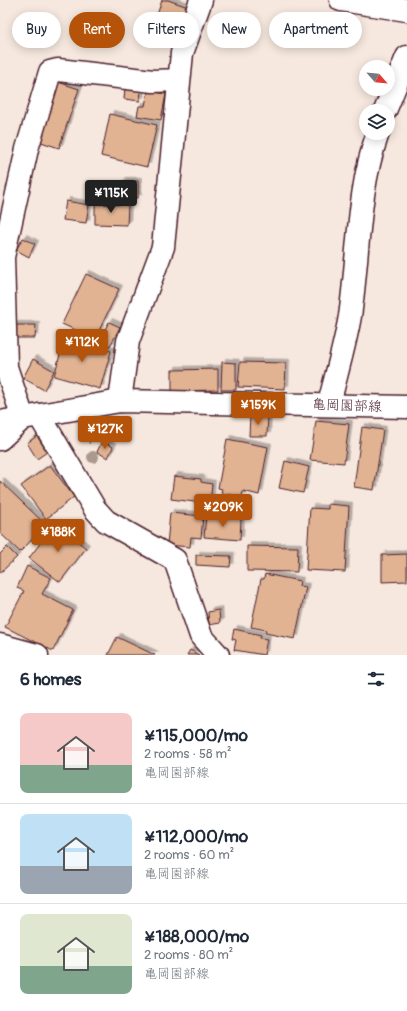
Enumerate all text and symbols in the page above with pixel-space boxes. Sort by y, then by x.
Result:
chip: Buy [12,12,61,48]
chip: Rent [69,12,125,48]
chip: Filters [133,12,199,48]
chip: New [207,12,261,48]
chip: Apartment [269,12,362,48]
north arrow [359,60,395,96]
map controls [359,60,395,140]
button: layers [359,104,395,140]
pin: ¥115K [83,180,139,214]
text: ¥115K [94,185,128,201]
pin: ¥112K [54,329,110,363]
text: ¥112K [65,334,99,350]
pin: ¥159K [230,392,286,426]
street label: 亀岡園部線 [312,396,382,415]
text: ¥159K [240,397,276,413]
pin: ¥127K [77,416,133,450]
text: ¥127K [87,421,123,437]
pin: ¥209K [195,494,251,528]
text: ¥209K [203,499,243,515]
pin: ¥188K [30,519,86,553]
text: ¥188K [40,524,76,540]
icon: filters [365,668,387,690]
text: 6 homes [20,669,81,690]
text: ¥115,000/mo [144,725,248,746]
icon: home [52,729,100,777]
text: 2 rooms · 58 m² [144,746,231,762]
text: 亀岡園部線 [144,765,209,781]
text: ¥112,000/mo [144,826,248,847]
icon: home [52,830,100,878]
text: 2 rooms · 60 m² [144,847,234,863]
text: 亀岡園部線 [144,866,209,882]
text: ¥188,000/mo [144,926,249,947]
icon: home [52,930,100,978]
text: 2 rooms · 80 m² [144,947,233,963]
text: 亀岡園部線 [144,966,209,982]

